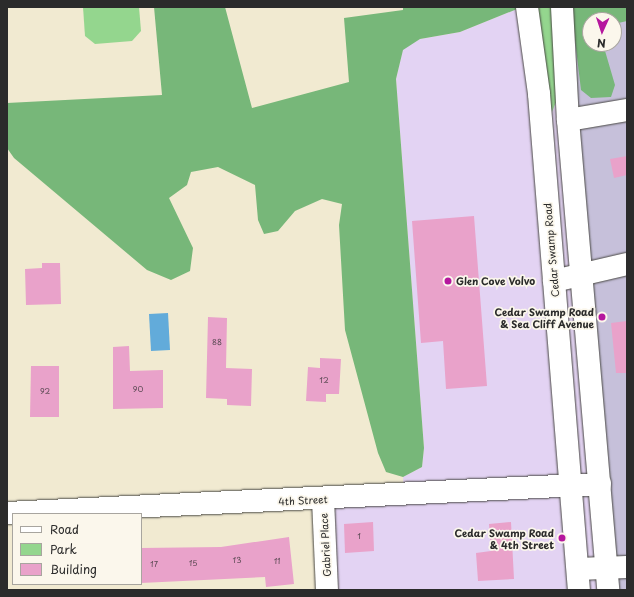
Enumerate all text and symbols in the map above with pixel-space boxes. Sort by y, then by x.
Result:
north arrow [582,12,622,52]
text: N [597,35,606,52]
street label: Cedar Swamp Road [541,202,561,298]
place label: Glen Cove Volvo [456,275,536,287]
marker: Glen Cove Volvo [443,276,453,286]
place label: Cedar Swamp Road & Sea Cliff Avenue [495,305,594,328]
marker: Cedar Swamp Road & Sea Cliff Avenue [597,312,607,322]
house number: 88 [212,338,222,348]
house number: 12 [319,376,329,386]
house number: 90 [133,385,143,395]
house number: 92 [40,387,50,397]
street label: 4th Street [278,493,328,507]
legend [12,513,142,585]
street label: Gabriel Place [317,513,333,577]
text: Road [50,520,79,538]
place label: Cedar Swamp Road & 4th Street [455,526,554,550]
house number: 1 [357,532,361,542]
marker: Cedar Swamp Road & 4th Street [557,533,567,543]
text: Park [50,540,77,558]
house number: 13 [233,556,241,566]
house number: 11 [274,557,280,567]
house number: 15 [189,559,197,569]
text: Building [50,560,97,578]
house number: 17 [150,560,158,570]

